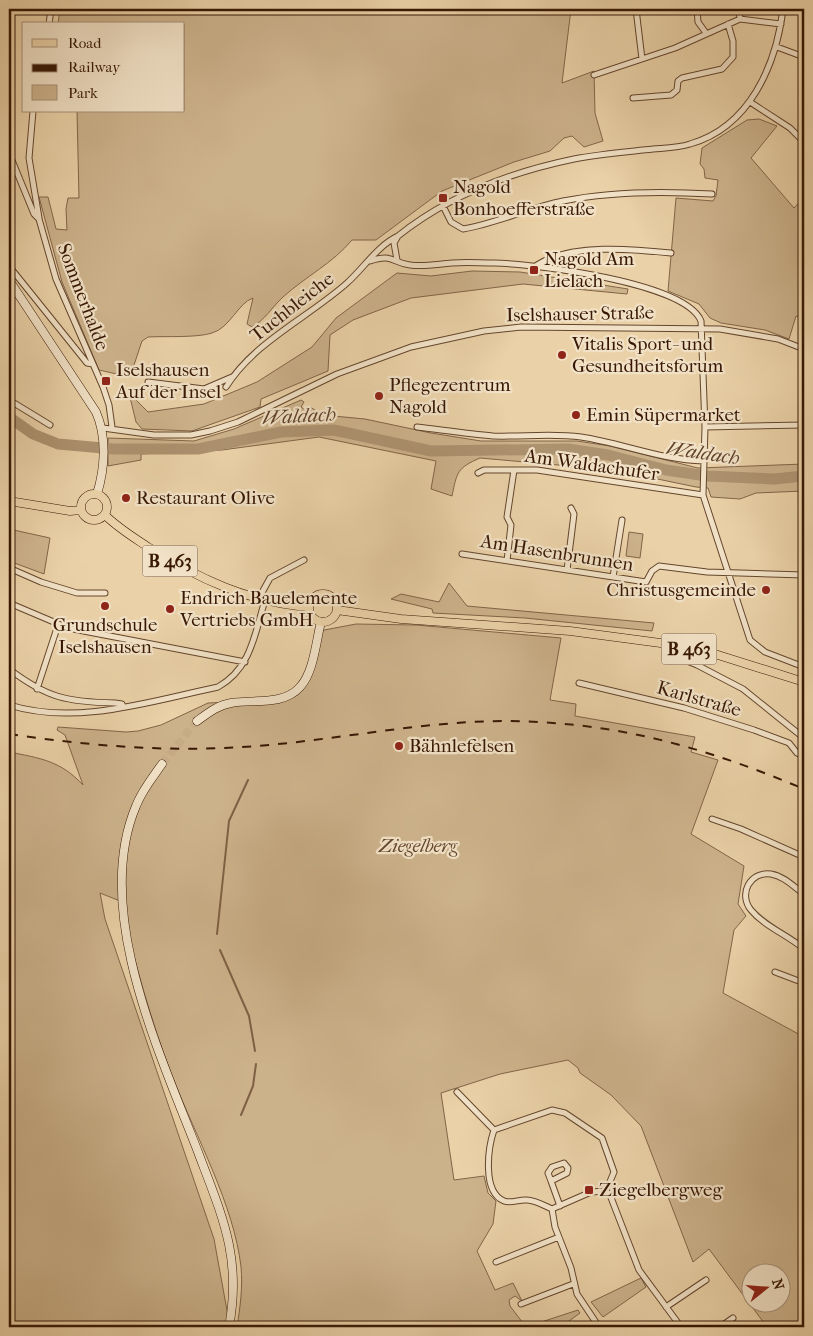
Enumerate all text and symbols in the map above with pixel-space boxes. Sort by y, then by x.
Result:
legend [22,22,185,112]
text: Road [68,34,102,52]
text: Railway [68,58,121,76]
text: Park [68,84,98,102]
place label: Nagold Bonhoefferstraße [453,176,595,220]
marker: Nagold Bonhoefferstraße [437,192,449,204]
street label: Sommerhalde [53,241,113,353]
place label: Nagold Am Lielach [544,248,634,292]
marker: Nagold Am Lielach [528,264,540,276]
street label: Tuchbleiche [246,268,338,346]
street label: Iselshauser Straße [506,302,654,326]
place label: Vitalis Sport- und Gesundheitsforum [571,333,723,377]
marker: Vitalis Sport- und Gesundheitsforum [556,349,568,361]
place label: Iselshausen Auf der Insel [115,359,221,403]
place label: Pflegezentrum Nagold [389,374,511,418]
marker: Iselshausen Auf der Insel [100,375,112,387]
marker: Pflegezentrum Nagold [373,390,385,402]
water label: Waldach [262,403,336,429]
place label: Emin Süpermarket [586,404,741,426]
marker: Emin Süpermarket [570,409,582,421]
water label: Waldach [665,436,741,470]
street label: Am Waldachufer [522,445,662,485]
place label: Restaurant Olive [136,487,275,509]
marker: Restaurant Olive [120,492,132,504]
street label: Am Hasenbrunnen [478,530,635,576]
road number: B 463 [142,546,198,576]
place label: Christusgemeinde [606,579,756,601]
marker: Christusgemeinde [760,584,772,596]
place label: Endrich Bauelemente Vertriebs GmbH [179,587,357,631]
marker: Grundschule Iselshausen [99,600,111,612]
marker: Endrich Bauelemente Vertriebs GmbH [164,603,176,615]
place label: Grundschule Iselshausen [53,614,157,658]
road number: B 463 [662,634,716,664]
street label: Karlstraße [654,677,744,721]
place label: Bähnlefelsen [409,735,514,757]
marker: Bähnlefelsen [393,740,405,752]
park label: Ziegelberg [378,835,458,857]
place label: Ziegelbergweg [599,1179,723,1201]
marker: Ziegelbergweg [583,1184,595,1196]
north arrow [740,1264,790,1314]
text: N [768,1277,788,1292]

